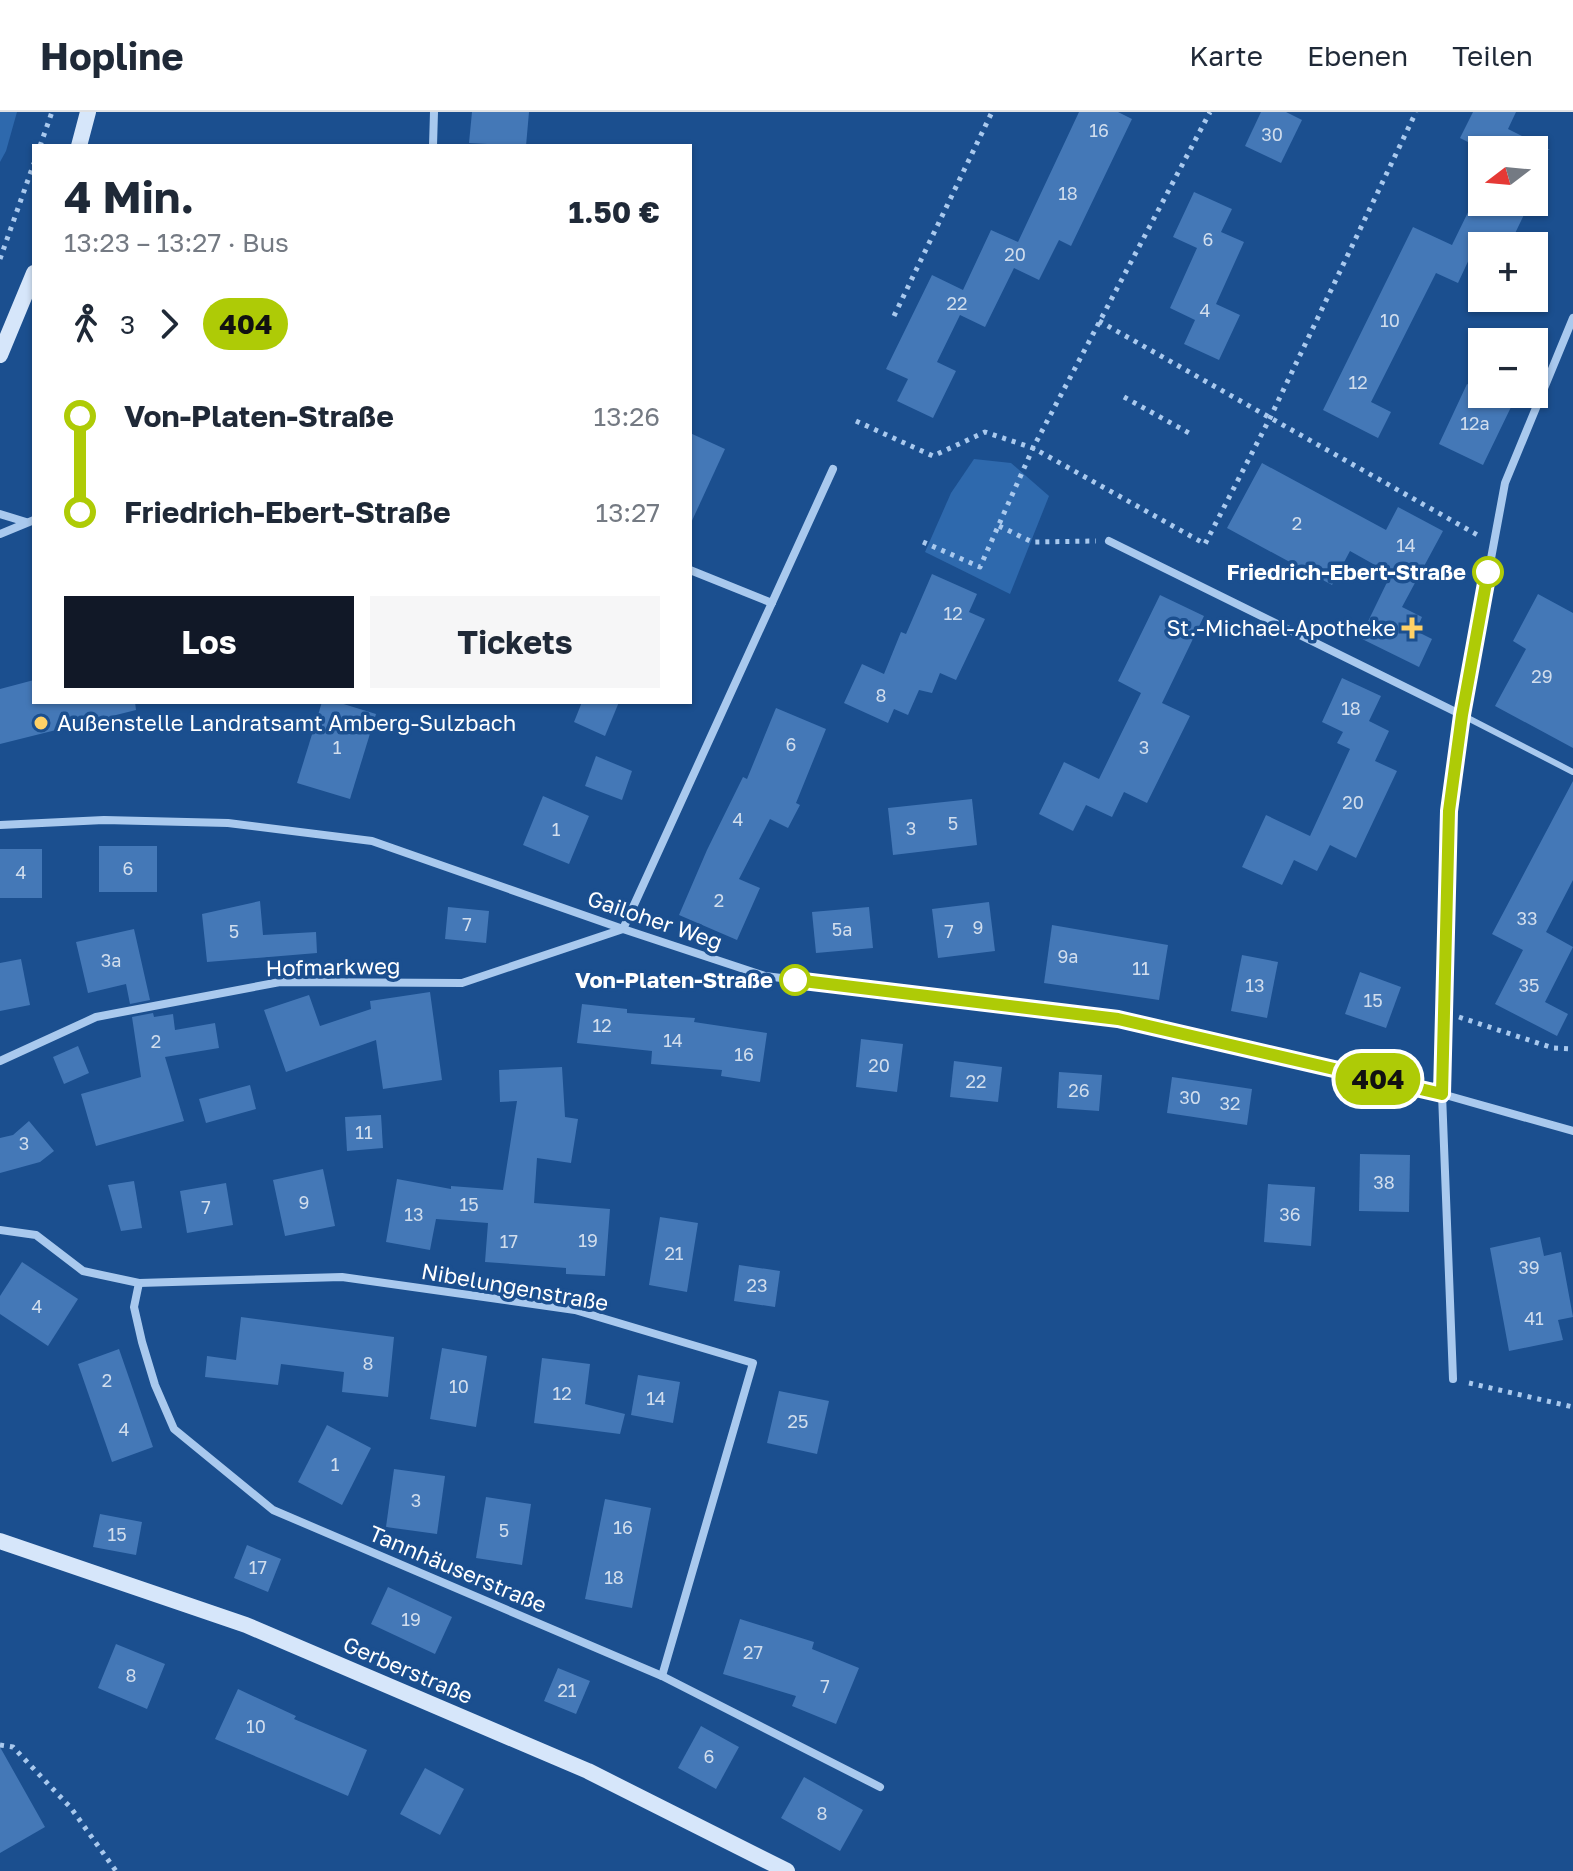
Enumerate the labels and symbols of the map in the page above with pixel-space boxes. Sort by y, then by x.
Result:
house number: 16 [1089,119,1109,141]
house number: 30 [1261,123,1283,145]
north arrow [1468,136,1548,216]
house number: 18 [1058,182,1078,204]
house number: 6 [1203,228,1213,250]
house number: 20 [1004,243,1026,265]
house number: 22 [947,292,967,314]
house number: 4 [1200,299,1211,321]
house number: 10 [1380,309,1400,331]
house number: 12 [1348,371,1368,393]
house number: 12a [1460,412,1490,434]
house number: 2 [1292,512,1302,534]
house number: 14 [1396,534,1416,556]
marker: Friedrich-Ebert-Straße [1473,557,1503,587]
place label: Friedrich-Ebert-Straße [1226,558,1466,585]
house number: 12 [943,602,963,624]
place label: St.-Michael-Apotheke [1167,614,1396,641]
marker: St.-Michael-Apotheke [1403,619,1421,637]
house number: 29 [1531,665,1553,687]
house number: 8 [876,684,886,706]
house number: 18 [1341,697,1361,719]
place label: Außenstelle Landratsamt Amberg-Sulzbach [57,709,516,736]
marker: Außenstelle Landratsamt Amberg-Sulzbach [32,714,50,732]
house number: 6 [786,733,796,755]
house number: 1 [333,736,342,758]
house number: 3 [1139,736,1149,758]
house number: 20 [1342,791,1364,813]
house number: 4 [733,808,744,830]
house number: 5 [948,812,958,834]
house number: 3 [906,817,916,839]
house number: 1 [552,818,561,840]
house number: 6 [123,857,133,879]
house number: 4 [16,861,27,883]
street label: Gailoher Weg [584,884,726,955]
house number: 2 [714,889,724,911]
house number: 33 [1516,907,1538,929]
house number: 7 [462,913,472,935]
house number: 9 [973,916,983,938]
house number: 5a [832,918,852,940]
house number: 5 [229,920,239,942]
house number: 7 [944,920,954,942]
house number: 9a [1057,945,1079,967]
house number: 3a [101,949,121,971]
street label: Hofmarkweg [265,952,401,981]
house number: 11 [1132,957,1150,979]
marker: Von-Platen-Straße [780,965,810,995]
place label: Von-Platen-Straße [575,966,773,993]
house number: 13 [1245,974,1265,996]
house number: 35 [1519,974,1539,996]
house number: 15 [1363,989,1383,1011]
house number: 12 [592,1014,612,1036]
house number: 14 [663,1029,683,1051]
house number: 2 [151,1030,161,1052]
house number: 16 [734,1043,754,1065]
line badge: 404 [1332,1053,1424,1105]
house number: 20 [868,1054,890,1076]
house number: 22 [966,1070,986,1092]
house number: 26 [1068,1079,1090,1101]
house number: 30 [1179,1086,1201,1108]
house number: 32 [1220,1092,1240,1114]
house number: 11 [355,1121,373,1143]
house number: 3 [19,1132,29,1154]
house number: 38 [1373,1171,1395,1193]
house number: 9 [299,1191,309,1213]
house number: 15 [459,1193,479,1215]
house number: 7 [201,1196,211,1218]
house number: 13 [404,1203,424,1225]
house number: 36 [1279,1203,1301,1225]
house number: 19 [578,1229,598,1251]
house number: 17 [500,1230,518,1252]
house number: 21 [664,1242,684,1264]
house number: 39 [1518,1256,1540,1278]
street label: Nibelungenstraße [419,1257,611,1316]
house number: 23 [747,1274,767,1296]
house number: 4 [32,1295,43,1317]
house number: 41 [1524,1307,1544,1329]
house number: 8 [363,1352,373,1374]
house number: 2 [102,1369,112,1391]
house number: 10 [449,1375,469,1397]
house number: 12 [552,1382,572,1404]
house number: 14 [646,1387,666,1409]
house number: 25 [788,1410,808,1432]
house number: 4 [119,1418,130,1440]
house number: 1 [331,1453,340,1475]
house number: 3 [411,1489,421,1511]
house number: 16 [613,1516,633,1538]
street label: Tannhäuserstraße [365,1519,551,1618]
house number: 5 [499,1519,509,1541]
house number: 15 [107,1523,127,1545]
house number: 17 [249,1556,267,1578]
house number: 18 [604,1566,624,1588]
house number: 19 [401,1608,421,1630]
street label: Gerberstraße [339,1630,477,1709]
house number: 27 [743,1641,763,1663]
house number: 8 [126,1664,136,1686]
house number: 7 [820,1675,830,1697]
house number: 21 [557,1679,577,1701]
house number: 10 [246,1715,266,1737]
house number: 6 [704,1745,714,1767]
house number: 8 [817,1802,827,1824]

